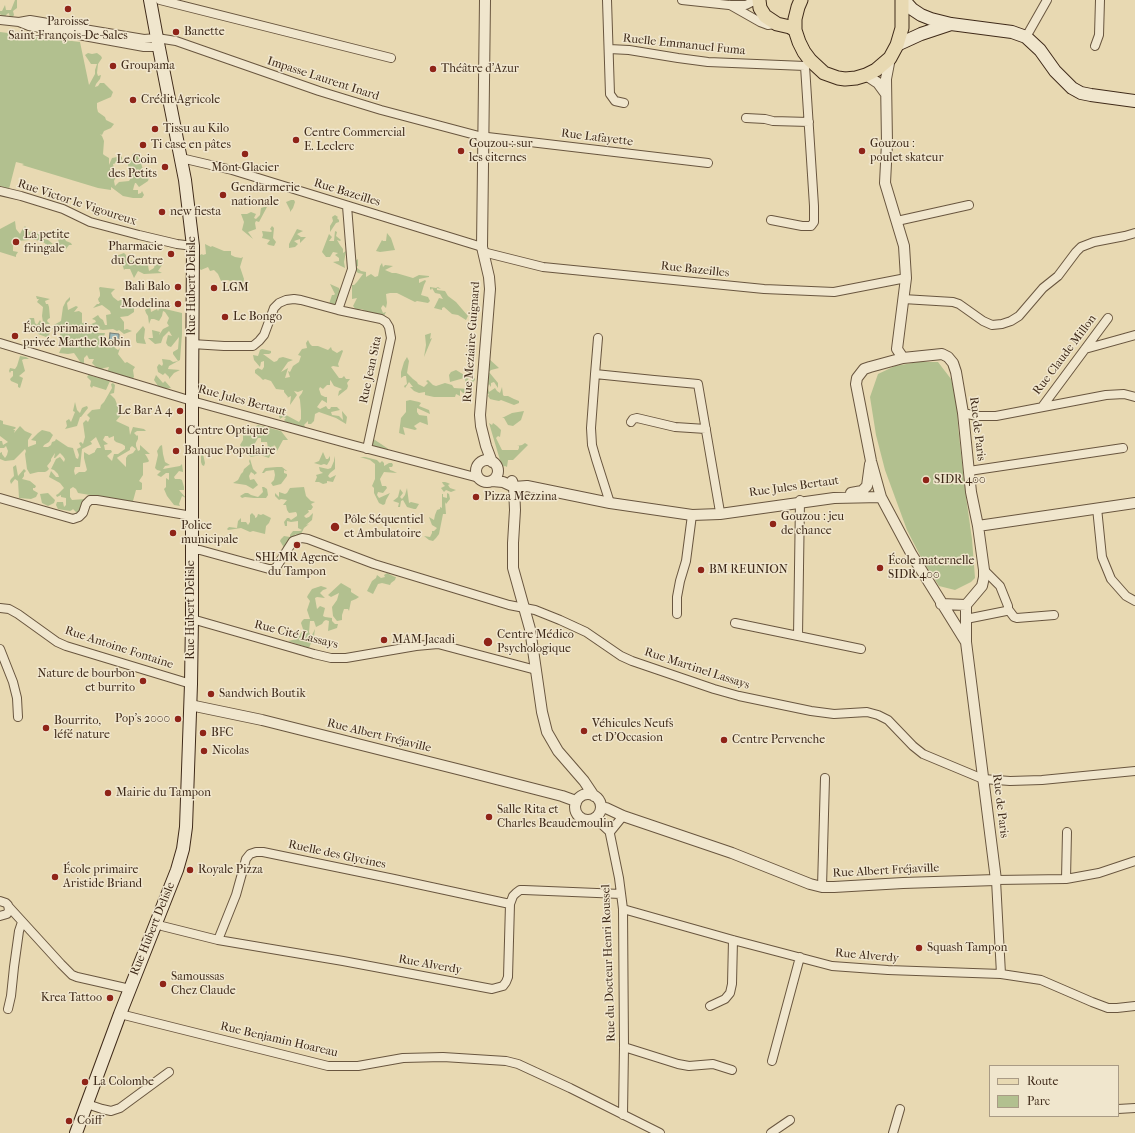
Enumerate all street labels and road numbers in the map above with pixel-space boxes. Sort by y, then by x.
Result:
street label: Ruelle Emmanuel Fuma [622,31,746,59]
street label: Impasse Laurent Inard [265,54,381,104]
street label: Rue Lafayette [560,126,634,150]
street label: Rue Bazeilles [312,176,382,210]
street label: Rue Victor le Vigoureux [16,177,138,229]
street label: Rue Hubert Delisle [185,236,199,336]
street label: Rue Bazeilles [660,259,730,281]
street label: Rue Meziaire Guignard [461,281,483,403]
street label: Rue Claude Millon [1030,312,1100,398]
street label: Rue Jean Sita [357,335,385,405]
street label: Rue Jules Bertaut [196,382,288,420]
street label: Rue de Paris [966,396,988,462]
street label: Rue Jules Bertaut [748,474,840,500]
street label: Rue Hubert Delisle [184,560,198,660]
street label: Rue Cité Lassays [253,618,339,652]
street label: Rue Antoine Fontaine [63,624,175,672]
street label: Rue Martinel Lassays [643,645,751,693]
street label: Rue Albert Fréjaville [325,716,433,756]
street label: Rue de Paris [989,773,1011,839]
street label: Ruelle des Glycines [287,838,387,872]
street label: Rue Albert Fréjaville [832,861,940,881]
street label: Rue Hubert Delisle [128,880,178,978]
street label: Rue du Docteur Henri Roussel [599,884,619,1042]
street label: Rue Alverdy [834,946,900,966]
street label: Rue Alverdy [397,952,463,978]
street label: Rue Benjamin Hoareau [219,1019,339,1061]

